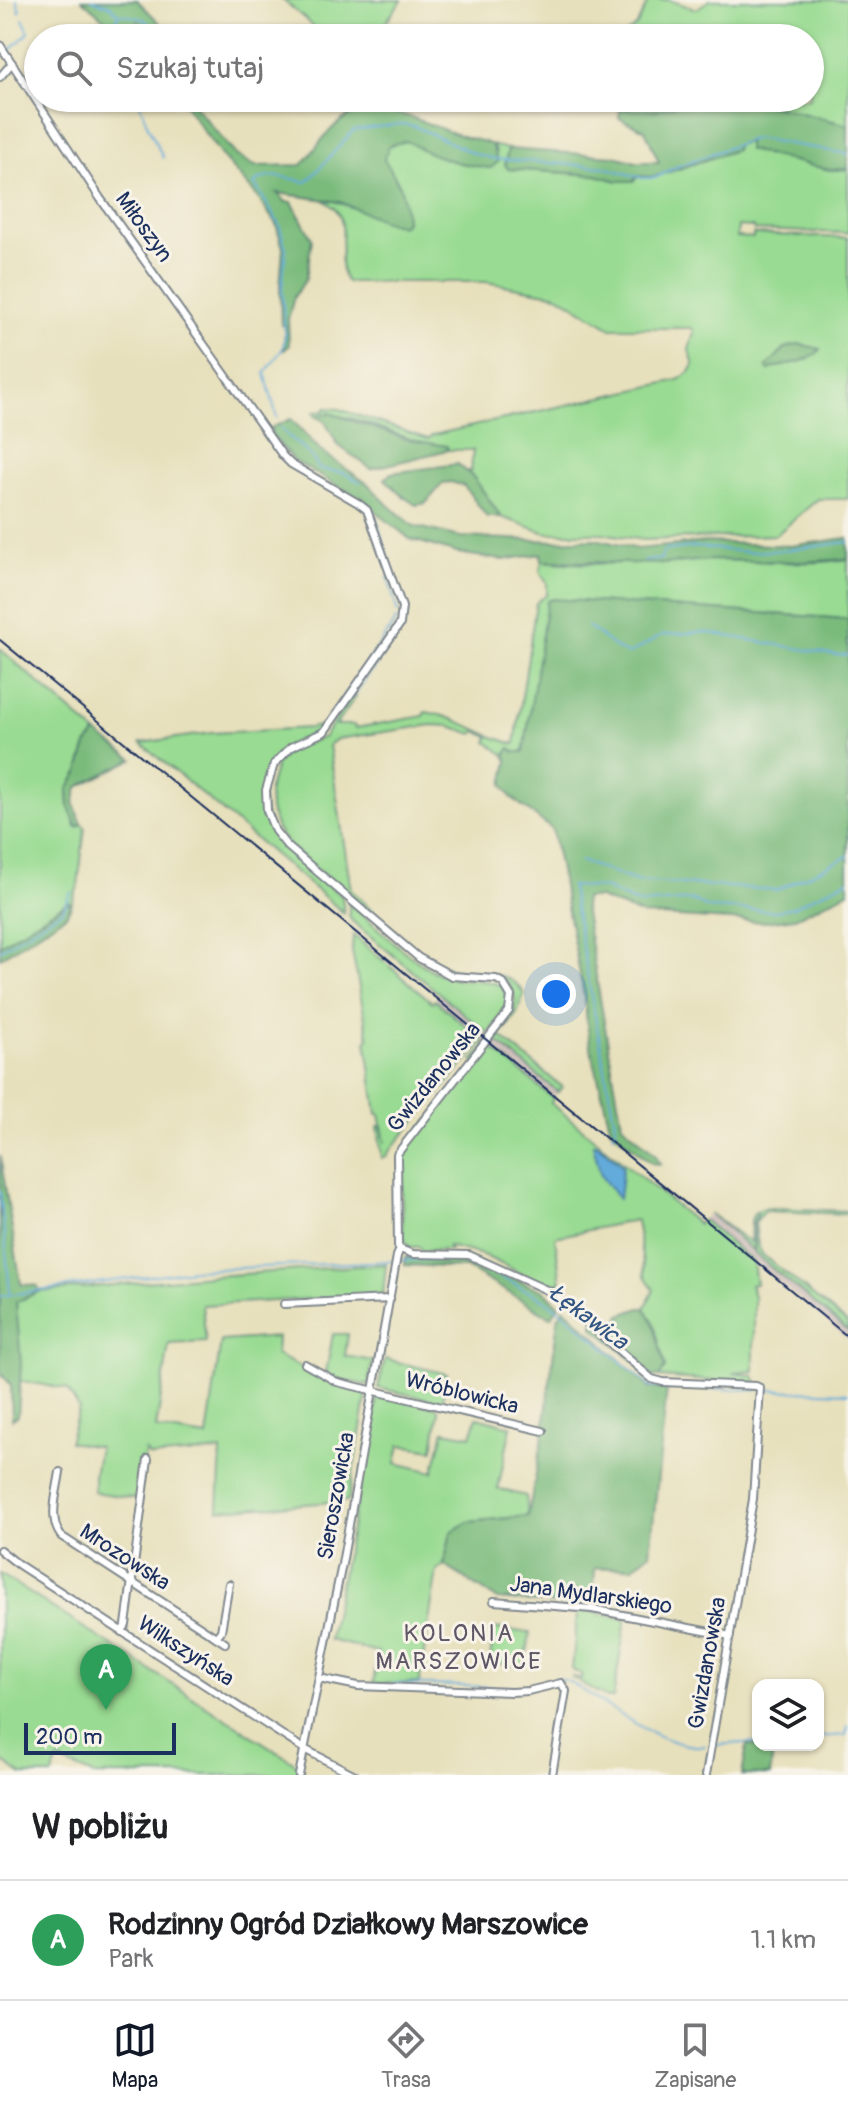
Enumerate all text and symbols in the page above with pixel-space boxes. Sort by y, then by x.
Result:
search box [24,24,824,112]
icon: search [52,46,96,90]
text: Szukaj tutaj [116,50,264,87]
street label: Miłoszyn [109,186,179,268]
your location [536,974,576,1014]
street label: Gwizdanowska [381,1016,487,1138]
water label: Łękawica [543,1278,635,1357]
street label: Wróblowicka [403,1365,521,1421]
street label: Sieroszowicka [311,1430,361,1562]
street label: Mrozowska [75,1517,175,1597]
street label: Jana Mydlarskiego [508,1570,674,1620]
street label: Gwizdanowska [682,1595,732,1731]
street label: Wilkszyńska [132,1609,240,1693]
district label: KOLONIA MARSZOWICE [376,1619,542,1676]
pin: A [80,1644,132,1710]
map controls [752,1679,824,1751]
button: layers [752,1679,824,1751]
scale bar [24,1719,176,1755]
text: 200 m [36,1723,103,1751]
text: W pobliżu [32,1806,168,1849]
text: Rodzinny Ogród Działkowy Marszowice [108,1906,588,1943]
text: A [50,1924,66,1956]
text: 1.1 km [750,1924,816,1956]
text: Park [108,1943,154,1975]
tab: Mapa [112,2018,158,2094]
tab: Trasa [381,2018,431,2094]
tab: Zapisane [654,2018,736,2094]

